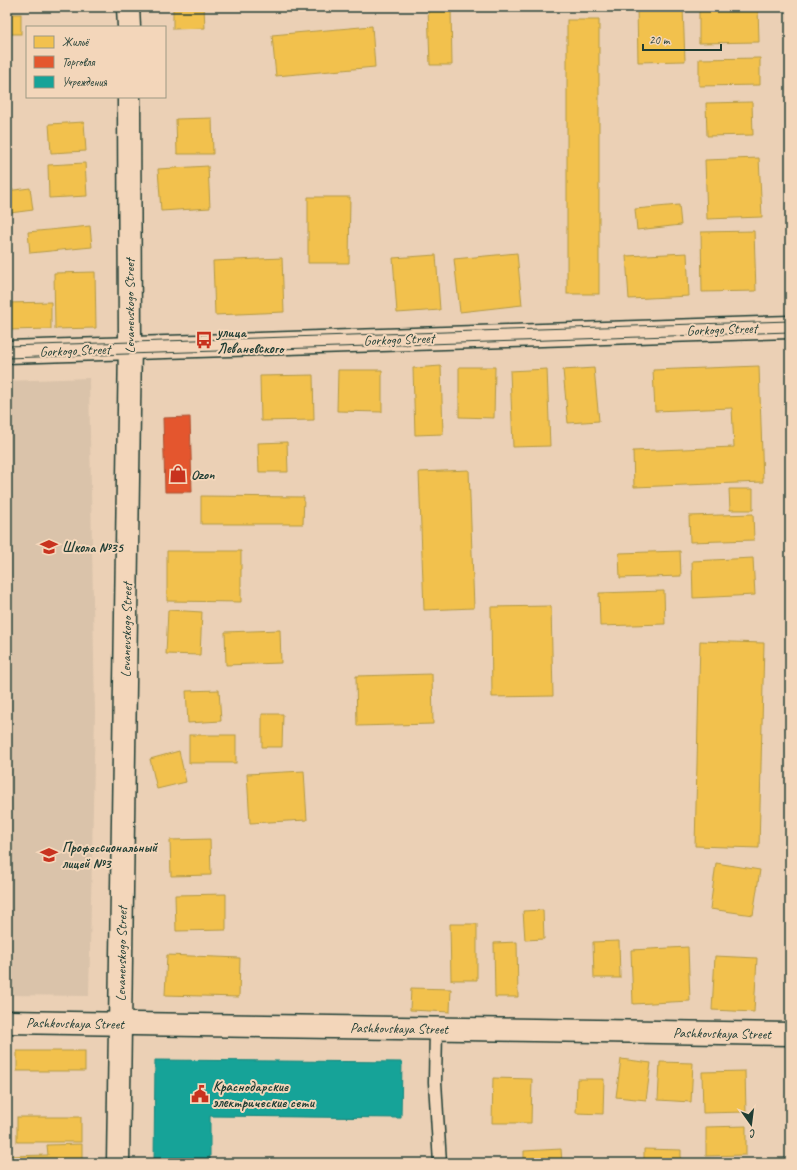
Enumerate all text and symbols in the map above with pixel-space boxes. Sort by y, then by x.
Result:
legend [26,26,166,98]
scale bar [643,26,721,52]
text: 20 m [649,32,671,48]
text: Жильё [62,34,90,50]
text: Торговля [62,54,95,70]
text: Учреждения [62,74,108,90]
street label: Levanevskogo Street [121,256,138,353]
street label: Gorkogo Street [686,320,760,339]
place label: улица Леваневского [215,324,285,357]
bus stop icon: улица Леваневского [194,330,214,350]
street label: Gorkogo Street [363,330,437,349]
street label: Gorkogo Street [39,341,113,360]
shop icon: Ozon [168,464,188,484]
place label: Ozon [191,466,215,483]
school or university icon: Школа №35 [39,537,59,557]
place label: Школа №35 [62,539,125,556]
street label: Levanevskogo Street [117,580,136,678]
place label: Профессиональный лицей №3 [62,839,158,872]
school or university icon: Профессиональный лицей №3 [39,845,59,865]
street label: Levanevskogo Street [112,904,131,1002]
street label: Pashkovskaya Street [26,1014,125,1033]
street label: Pashkovskaya Street [350,1019,449,1038]
street label: Pashkovskaya Street [673,1024,772,1043]
place label: Краснодарские электрические сети [213,1078,316,1111]
public building icon: Краснодарские электрические сети [190,1084,210,1104]
north arrow [731,1104,771,1144]
text: С [748,1126,758,1142]

